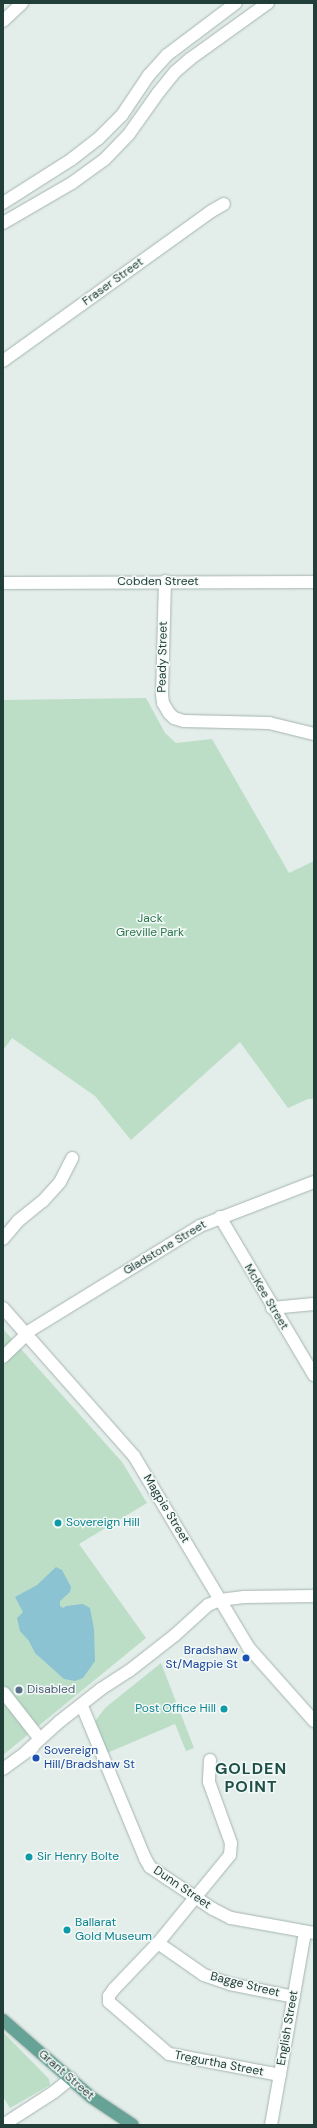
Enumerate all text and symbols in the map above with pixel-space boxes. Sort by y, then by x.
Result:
street label: Fraser Street [80,255,146,309]
street label: Cobden Street [117,575,199,589]
street label: Peady Street [155,621,171,693]
park label: Jack Greville Park [116,912,184,940]
street label: Gladstone Street [121,1218,209,1278]
street label: McKee Street [241,1261,291,1333]
street label: Magpie Street [140,1472,192,1546]
place label: Sovereign Hill [66,1516,140,1530]
marker: Sovereign Hill [53,1518,63,1528]
place label: Bradshaw St/Magpie St [166,1644,238,1672]
marker: Bradshaw St/Magpie St [241,1653,251,1663]
place label: Disabled [27,1683,75,1697]
marker: Disabled [14,1685,24,1695]
place label: Post Office Hill [135,1702,216,1716]
marker: Post Office Hill [219,1704,229,1714]
place label: Sovereign Hill/Bradshaw St [44,1744,135,1772]
marker: Sovereign Hill/Bradshaw St [31,1753,41,1763]
district label: GOLDEN POINT [215,1759,287,1797]
place label: Sir Henry Bolte [37,1850,119,1864]
marker: Sir Henry Bolte [24,1852,34,1862]
street label: Dunn Street [151,1864,213,1912]
place label: Ballarat Gold Museum [75,1916,152,1944]
marker: Ballarat Gold Museum [62,1925,72,1935]
street label: Bagge Street [209,1969,281,2001]
street label: English Street [274,1989,302,2067]
street label: Grant Street [35,2047,97,2103]
street label: Tregurtha Street [173,2048,265,2080]

